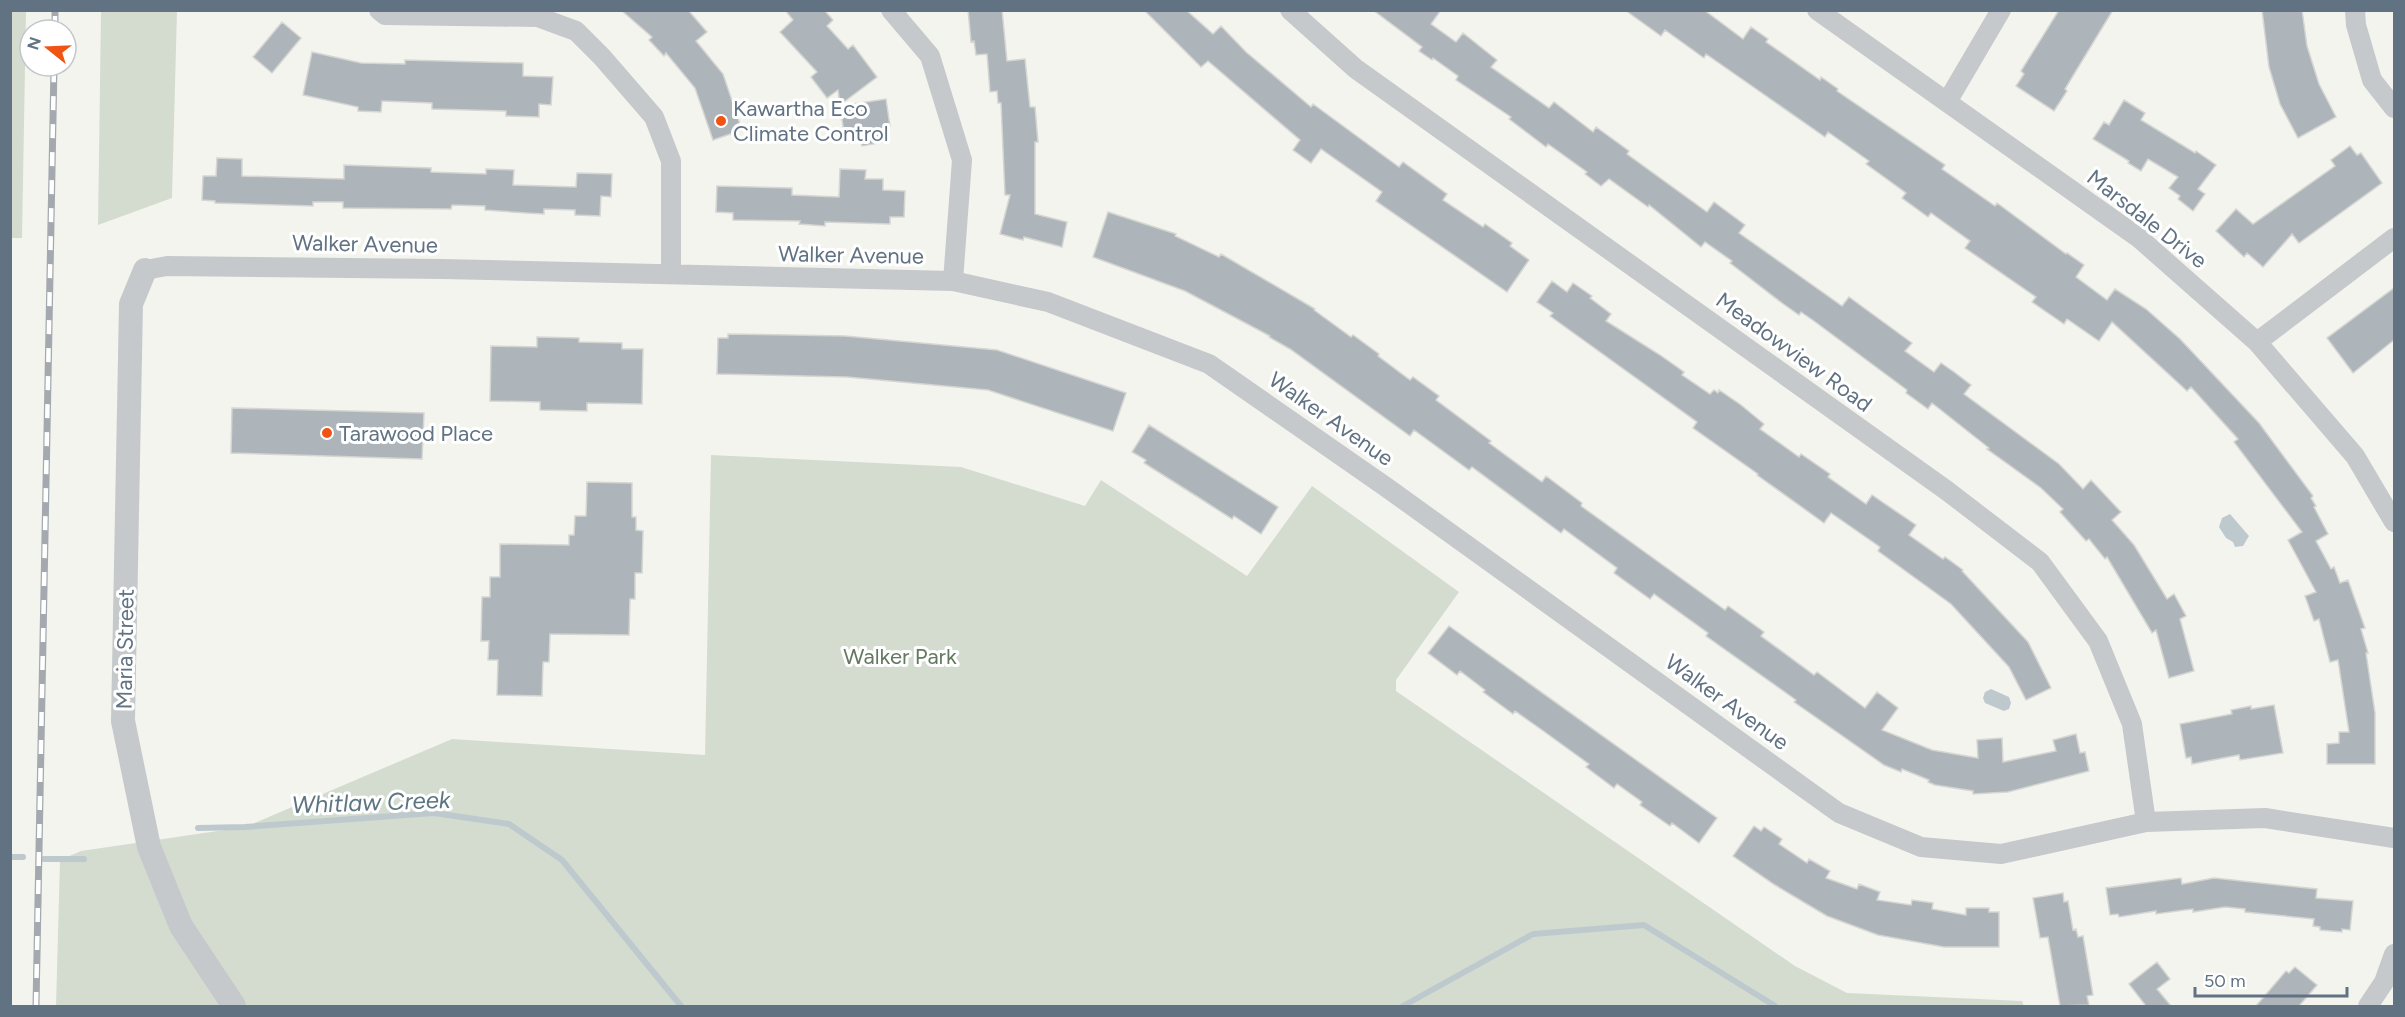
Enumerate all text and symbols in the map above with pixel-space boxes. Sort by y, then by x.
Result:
north arrow [18,18,78,78]
text: N [23,35,45,52]
place label: Kawartha Eco Climate Control [733,95,889,147]
marker: Kawartha Eco Climate Control [714,114,728,128]
street label: Marsdale Drive [2082,164,2212,274]
street label: Walker Avenue [292,229,438,259]
street label: Walker Avenue [778,240,924,270]
street label: Meadowview Road [1711,286,1877,418]
street label: Walker Avenue [1263,366,1399,472]
place label: Tarawood Place [339,420,493,447]
marker: Tarawood Place [320,426,334,440]
street label: Maria Street [110,588,140,710]
park label: Walker Park [843,643,957,670]
street label: Walker Avenue [1660,648,1794,756]
water label: Whitlaw Creek [291,785,452,819]
scale bar [2195,960,2346,998]
text: 50 m [2204,970,2246,992]

